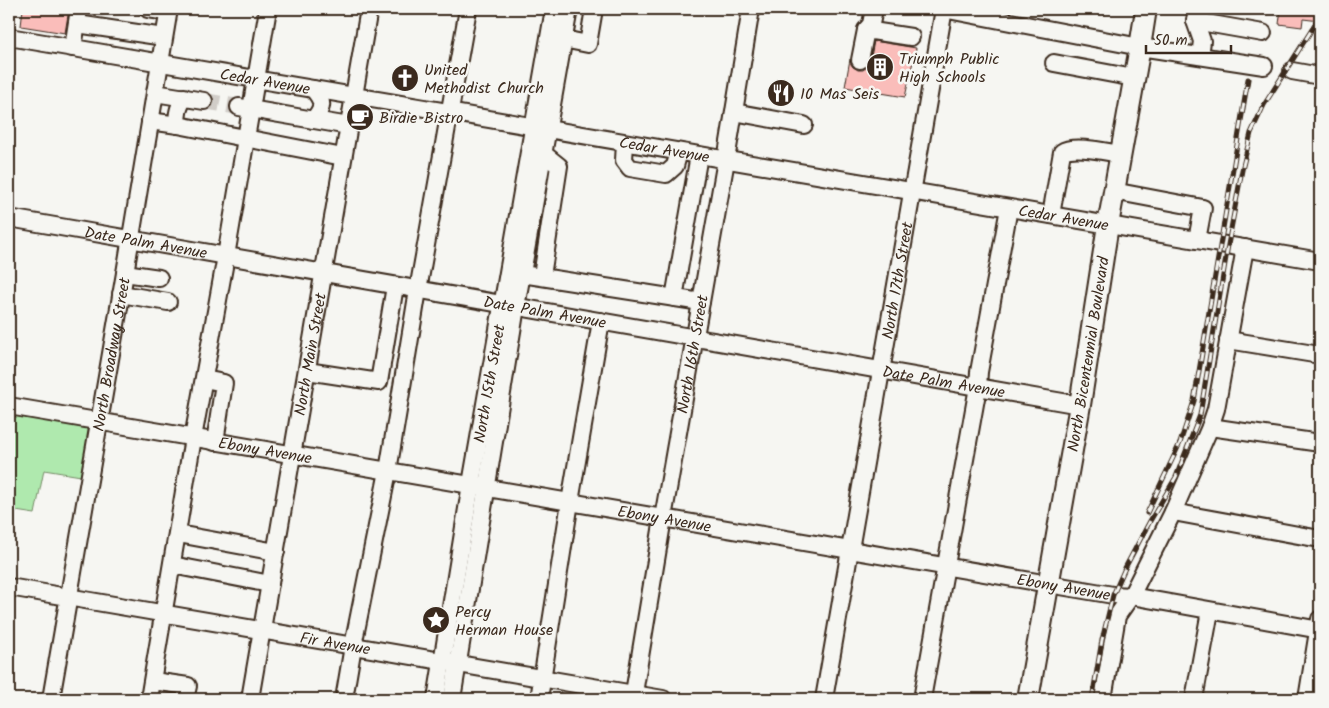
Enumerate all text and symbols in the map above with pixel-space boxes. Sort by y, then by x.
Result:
scale bar [1146,22,1232,54]
text: 50 m [1154,29,1188,53]
place label: Triumph Public High Schools [899,47,999,90]
building icon: Triumph Public High Schools [865,52,895,82]
place label: United Methodist Church [424,58,544,101]
street label: Cedar Avenue [218,62,312,102]
church icon: United Methodist Church [390,63,420,93]
restaurant icon: 10 Mas Seis [766,78,796,108]
place label: 10 Mas Seis [800,82,879,107]
cafe icon: Birdie Bistro [345,102,375,132]
place label: Birdie Bistro [379,106,463,131]
street label: Cedar Avenue [617,130,711,170]
street label: Cedar Avenue [1016,199,1110,239]
street label: North 17th Street [876,219,921,341]
street label: Date Palm Avenue [82,220,209,266]
street label: North Bicentennial Boulevard [1061,254,1117,454]
street label: North Broadway Street [87,275,138,433]
street label: North Main Street [288,290,334,418]
street label: Date Palm Avenue [481,290,608,336]
street label: North 16th Street [671,292,716,416]
street label: North 15th Street [467,322,513,445]
street label: Date Palm Avenue [880,360,1007,406]
street label: Ebony Avenue [216,431,314,472]
street label: Ebony Avenue [615,499,713,540]
street label: Ebony Avenue [1015,568,1112,608]
place label: Percy Herman House [455,600,553,643]
place icon: Percy Herman House [421,605,451,635]
street label: Fir Avenue [298,626,372,663]

